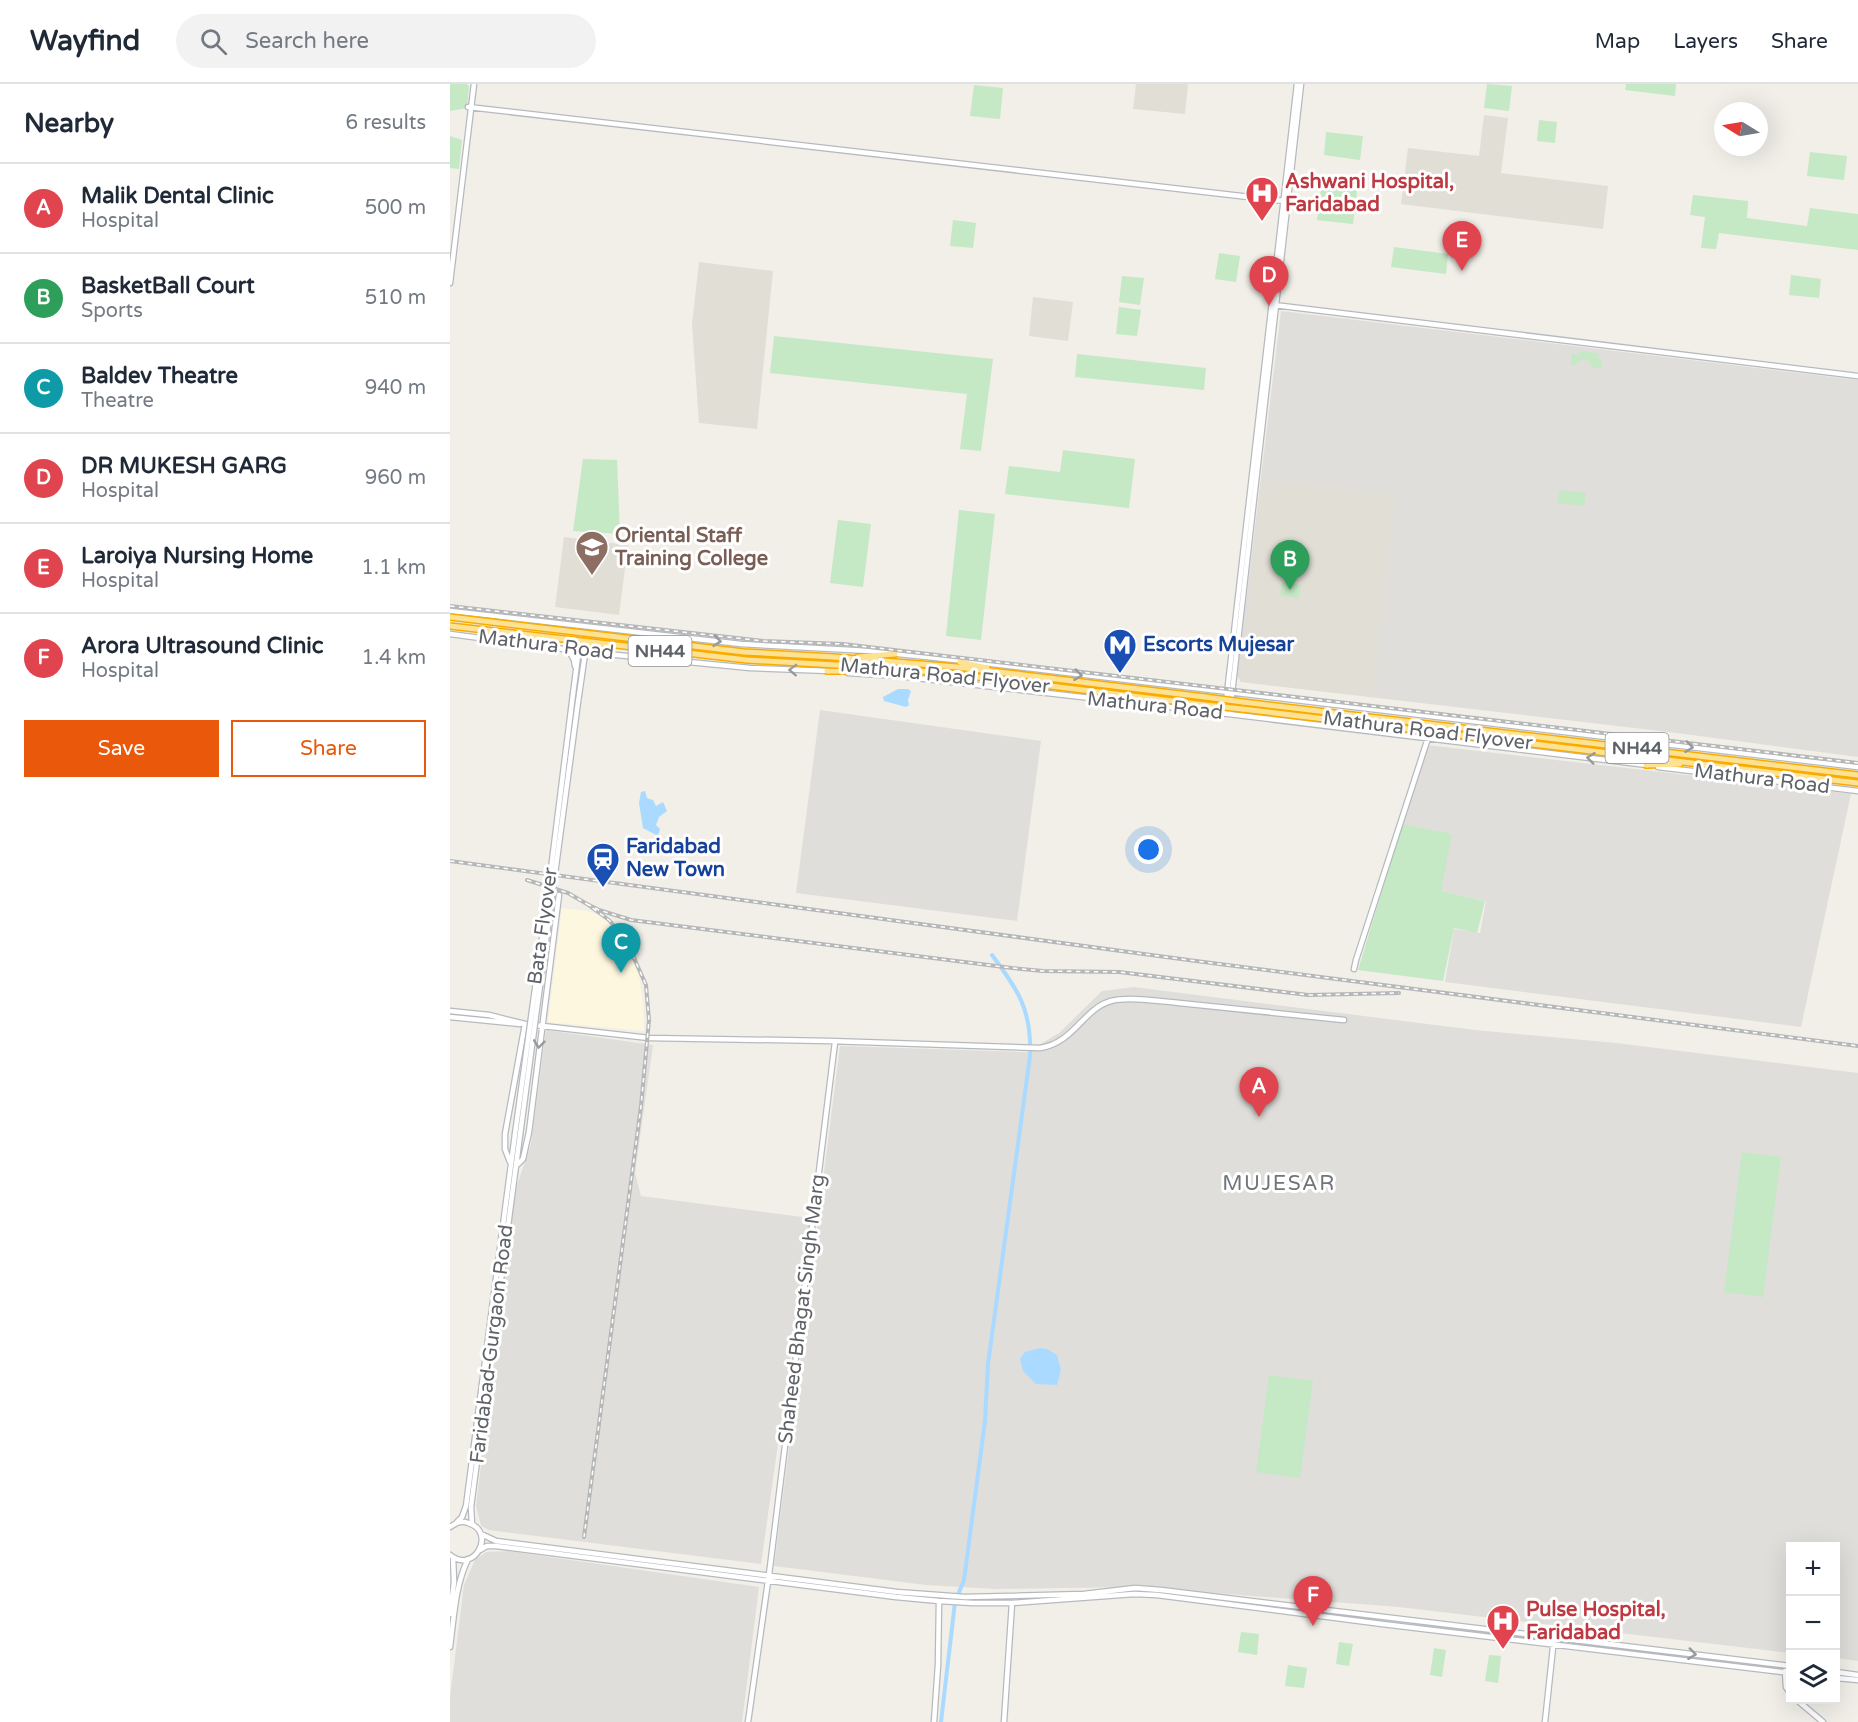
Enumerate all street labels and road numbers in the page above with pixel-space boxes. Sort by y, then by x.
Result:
street label: Mathura Road [477,625,615,665]
road number: NH44 [628,636,692,666]
street label: Mathura Road Flyover [839,653,1051,699]
street label: Mathura Road [1086,687,1224,725]
street label: Mathura Road Flyover [1322,706,1534,756]
road number: NH44 [1606,733,1668,763]
street label: Mathura Road [1693,759,1831,799]
street label: Bata Flyover [523,866,563,986]
street label: Shaheed Bhagat Singh Marg [774,1173,830,1445]
street label: Faridabad-Gurgaon Road [465,1223,519,1465]

